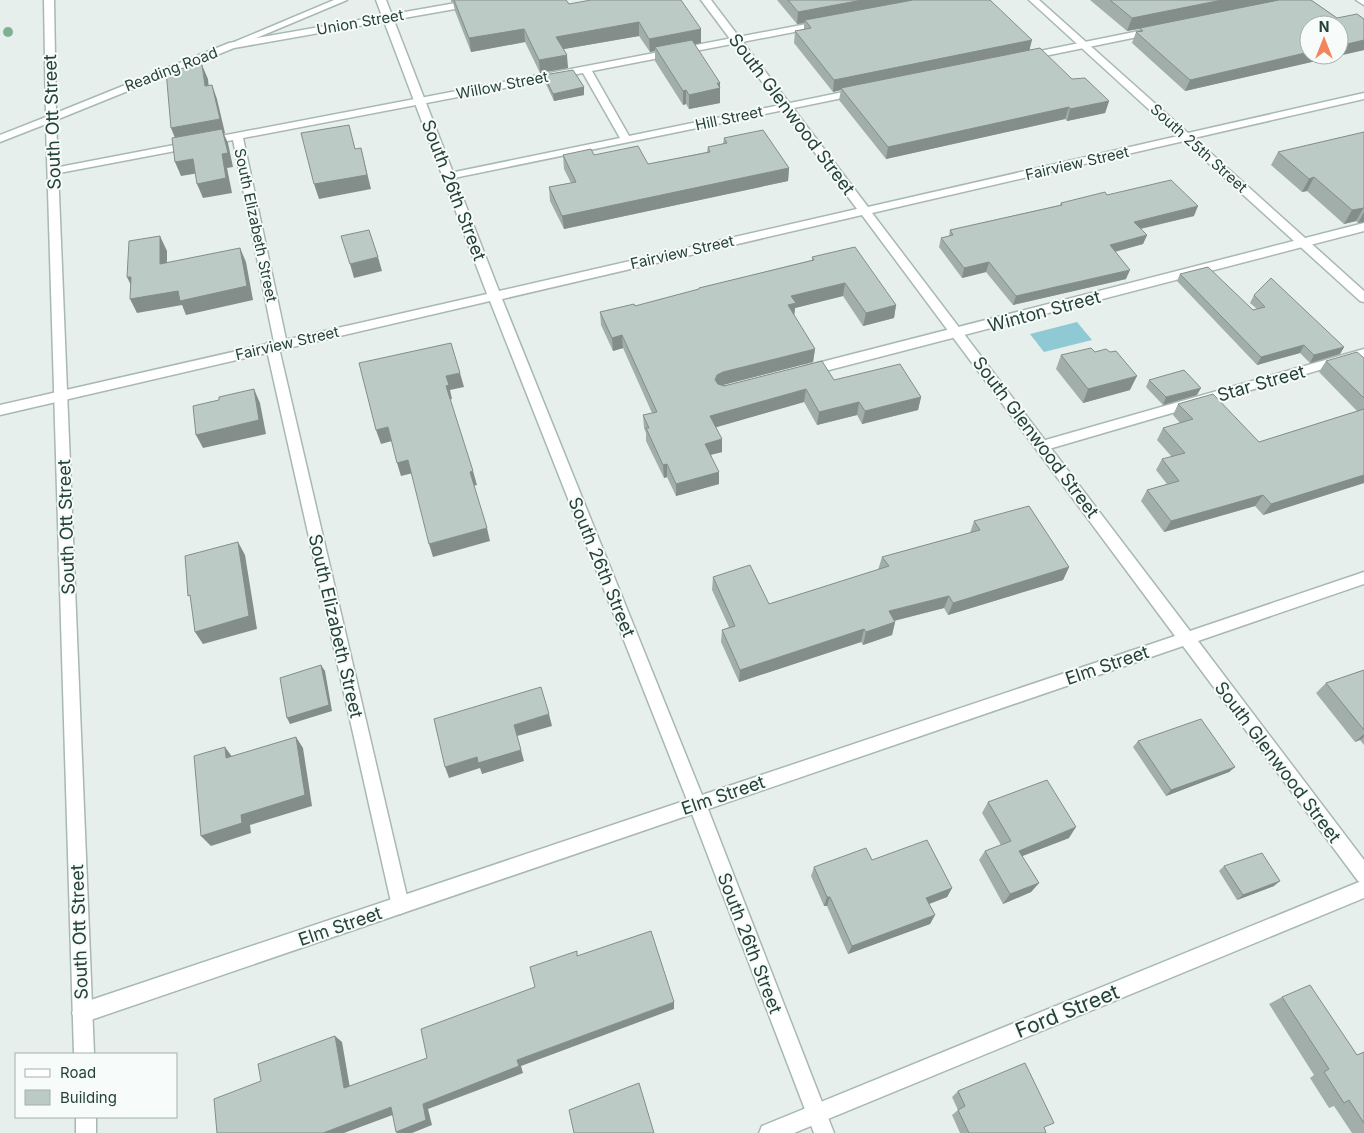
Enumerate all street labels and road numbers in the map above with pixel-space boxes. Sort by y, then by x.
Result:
street label: Union Street [315,5,405,39]
street label: South Glenwood Street [725,29,860,199]
street label: Reading Road [122,43,220,95]
street label: South Ott Street [39,54,65,190]
street label: Willow Street [454,67,550,103]
street label: South 25th Street [1147,99,1252,197]
street label: Hill Street [693,102,765,134]
street label: South 26th Street [417,117,491,263]
street label: Fairview Street [1023,142,1131,184]
street label: South Elizabeth Street [230,146,282,304]
street label: Fairview Street [628,231,736,273]
street label: Winton Street [985,286,1103,336]
street label: Fairview Street [233,322,341,364]
street label: South Glenwood Street [969,352,1104,522]
street label: Star Street [1215,360,1307,406]
street label: South Ott Street [53,459,79,595]
street label: South 26th Street [564,494,640,640]
street label: South Elizabeth Street [305,532,367,720]
street label: Elm Street [1063,641,1152,689]
street label: South Glenwood Street [1211,677,1346,847]
street label: Elm Street [679,771,768,819]
street label: South Ott Street [66,864,92,1000]
street label: South 26th Street [713,870,787,1016]
street label: Elm Street [296,902,385,950]
street label: Ford Street [1011,979,1123,1043]

